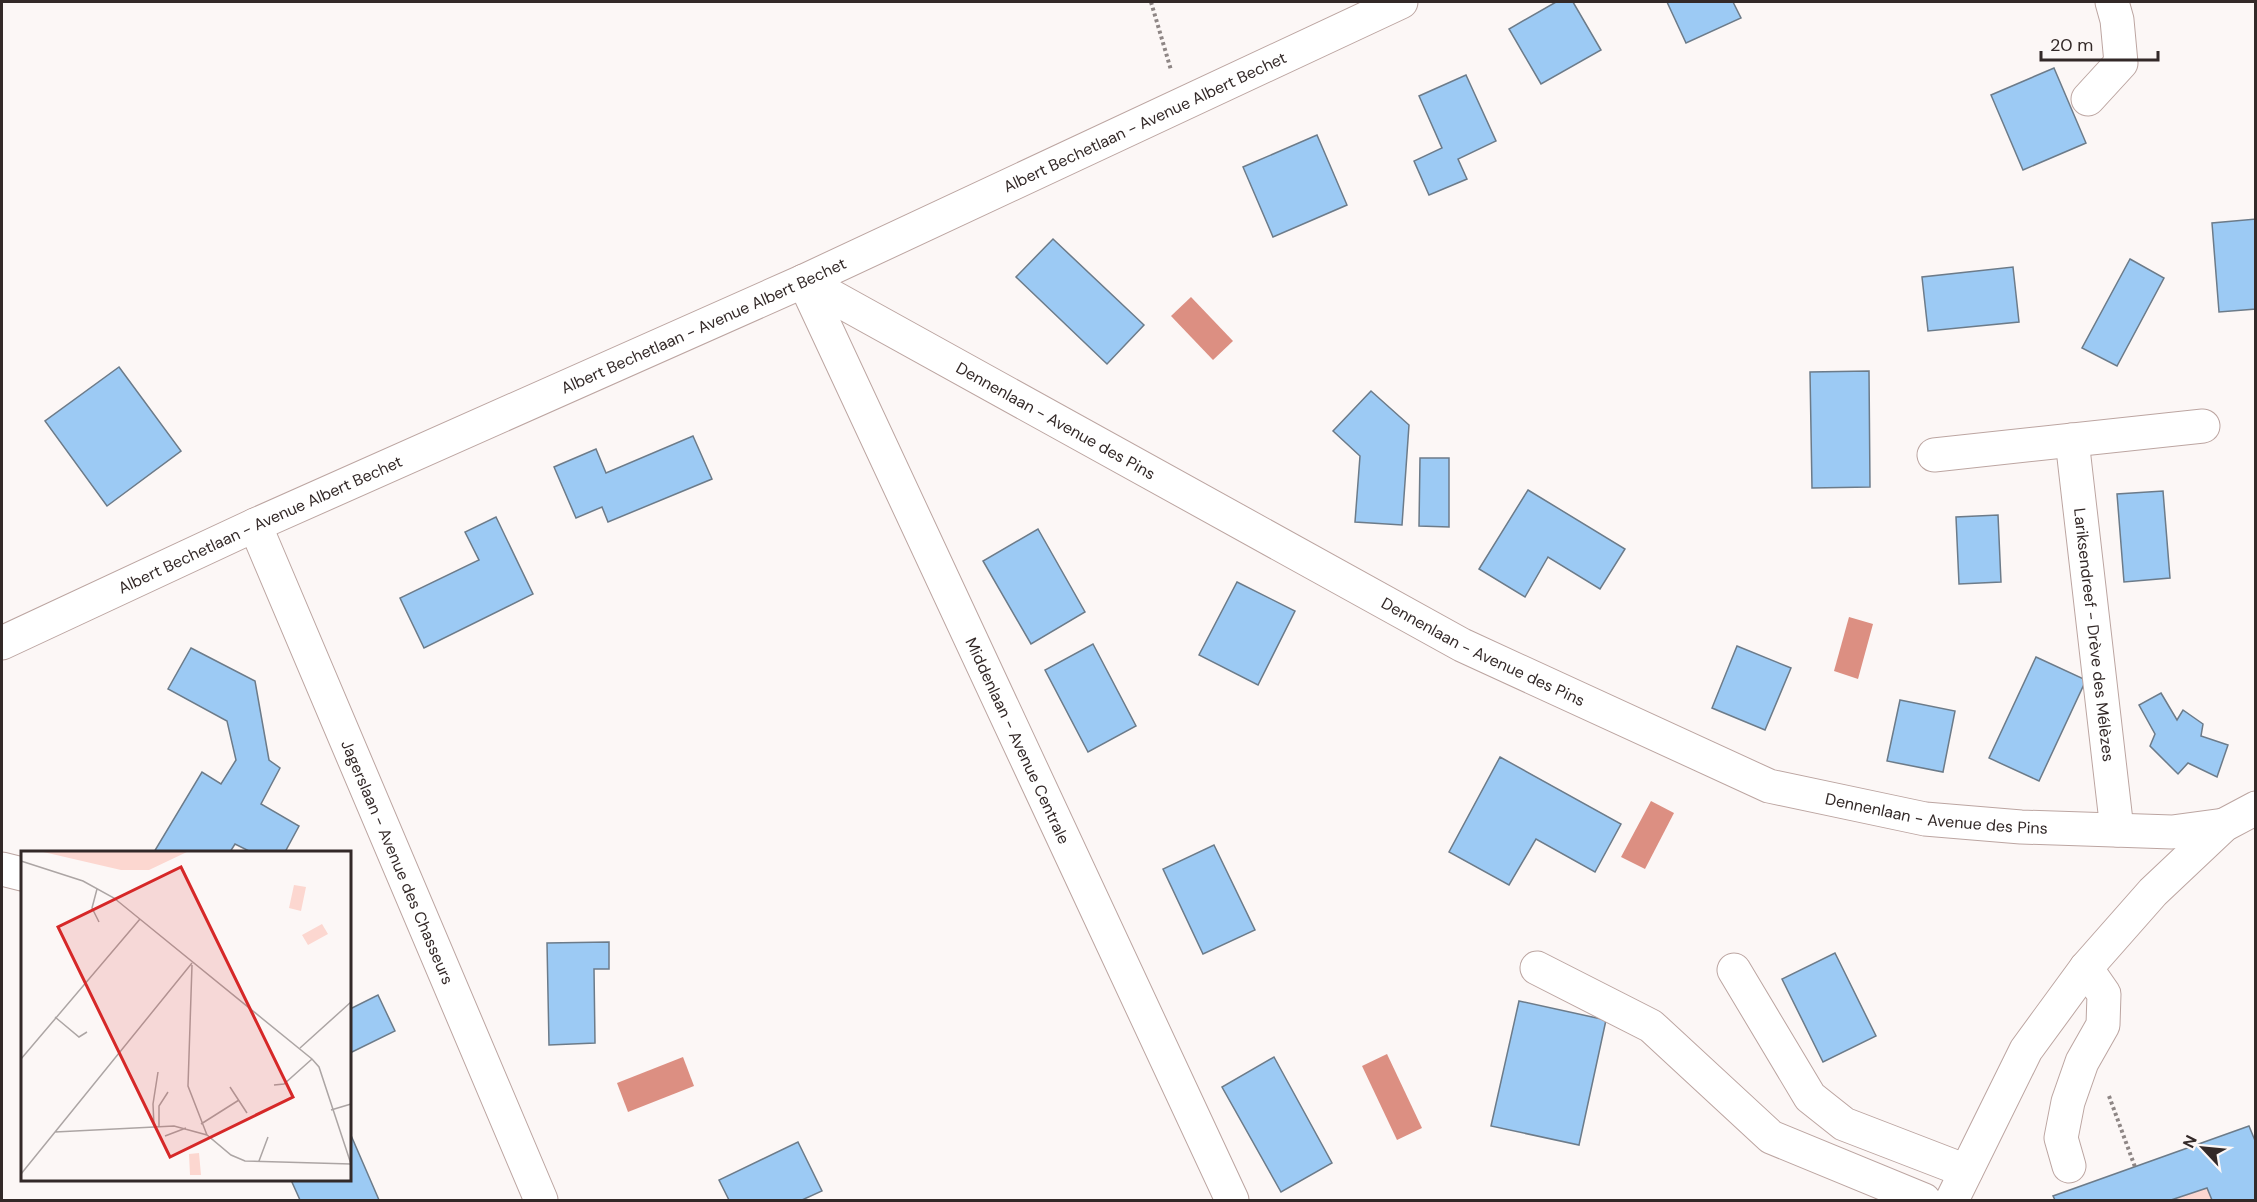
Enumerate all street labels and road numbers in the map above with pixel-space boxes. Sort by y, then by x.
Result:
street label: Albert Bechetlaan - Avenue Albert Bechet [1000,47,1290,197]
street label: Albert Bechetlaan - Avenue Albert Bechet [558,253,850,399]
street label: Dennenlaan - Avenue des Pins [952,357,1159,484]
street label: Albert Bechetlaan - Avenue Albert Bechet [115,451,406,598]
street label: Lariksendreef - Drève des Mélèzes [2069,507,2119,763]
street label: Dennenlaan - Avenue des Pins [1378,593,1588,711]
street label: Middenlaan - Avenue Centrale [961,634,1075,847]
street label: Jagerslaan - Avenue des Chasseurs [336,737,458,988]
street label: Dennenlaan - Avenue des Pins [1823,788,2048,839]

